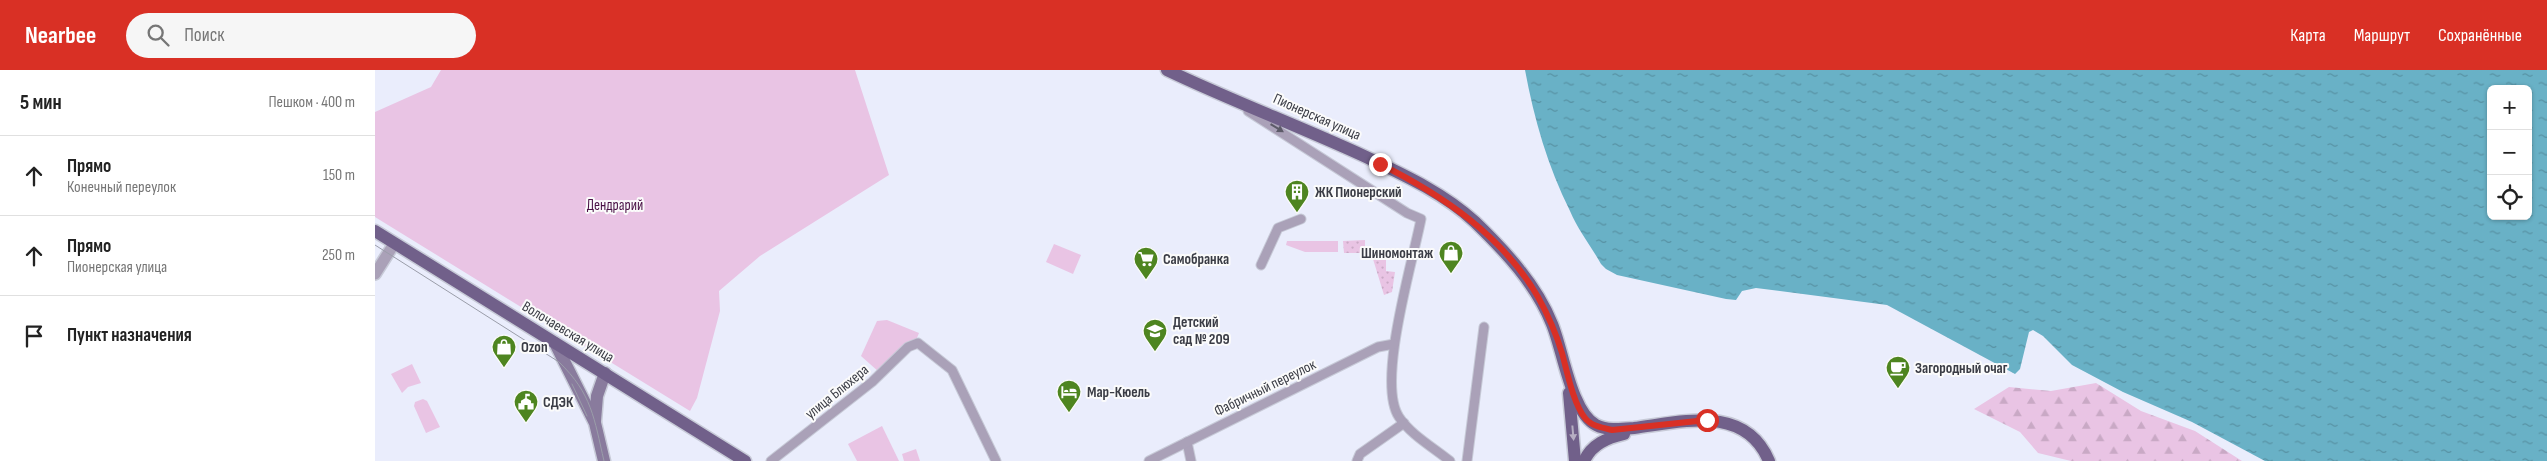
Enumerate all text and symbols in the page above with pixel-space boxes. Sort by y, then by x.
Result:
search box [126,13,476,58]
text: Nearbee [25,21,96,50]
icon: search [144,21,172,49]
text: Поиск [184,24,224,47]
text: Карта [2290,25,2326,46]
text: Маршрут [2354,25,2410,46]
text: Сохранённые [2438,25,2522,46]
map controls [2487,85,2532,220]
button: + [2487,85,2532,130]
street label: Пионерская улица [1270,89,1364,145]
text: 5 мин [20,90,62,115]
text: Пешком · 400 m [268,93,355,112]
one-way arrow [1270,124,1283,133]
button: − [2487,130,2532,175]
route end [1369,153,1392,176]
text: Прямо [67,155,111,178]
icon: ahead [20,162,48,190]
text: 150 m [323,166,355,185]
button: locate [2487,175,2532,220]
text: Конечный переулок [67,178,176,197]
building icon: ЖК Пионерский [1284,179,1310,213]
place label: ЖК Пионерский [1315,183,1402,202]
park label: Дендрарий [587,196,643,215]
text: Прямо [67,235,111,258]
shop icon: Шиномонтаж [1438,240,1464,274]
icon: ahead [20,242,48,270]
place label: Шиномонтаж [1361,244,1434,263]
text: 250 m [322,246,355,265]
supermarket icon: Самобранка [1133,246,1159,280]
place label: Самобранка [1163,250,1229,269]
text: Пионерская улица [67,258,167,277]
street label: Волочаевская улица [519,297,618,367]
place label: Детский сад № 209 [1173,313,1230,349]
school or university icon: Детский сад № 209 [1142,318,1168,352]
icon: arrive [20,322,48,350]
text: Пункт назначения [67,324,192,347]
shop icon: Ozon [491,334,517,368]
place label: Ozon [521,338,548,357]
street label: Фабричный переулок [1211,355,1319,421]
cafe icon: Загородный очаг [1885,355,1911,389]
place label: Загородный очаг [1915,359,2008,378]
street label: улица Блюхера [801,360,873,423]
hotel icon: Мар-Кюель [1056,379,1082,413]
place label: Мар-Кюель [1087,383,1150,402]
public building icon: СДЭК [513,389,539,423]
place label: СДЭК [543,393,574,412]
route start [1696,409,1719,432]
one-way arrow [1569,426,1577,442]

